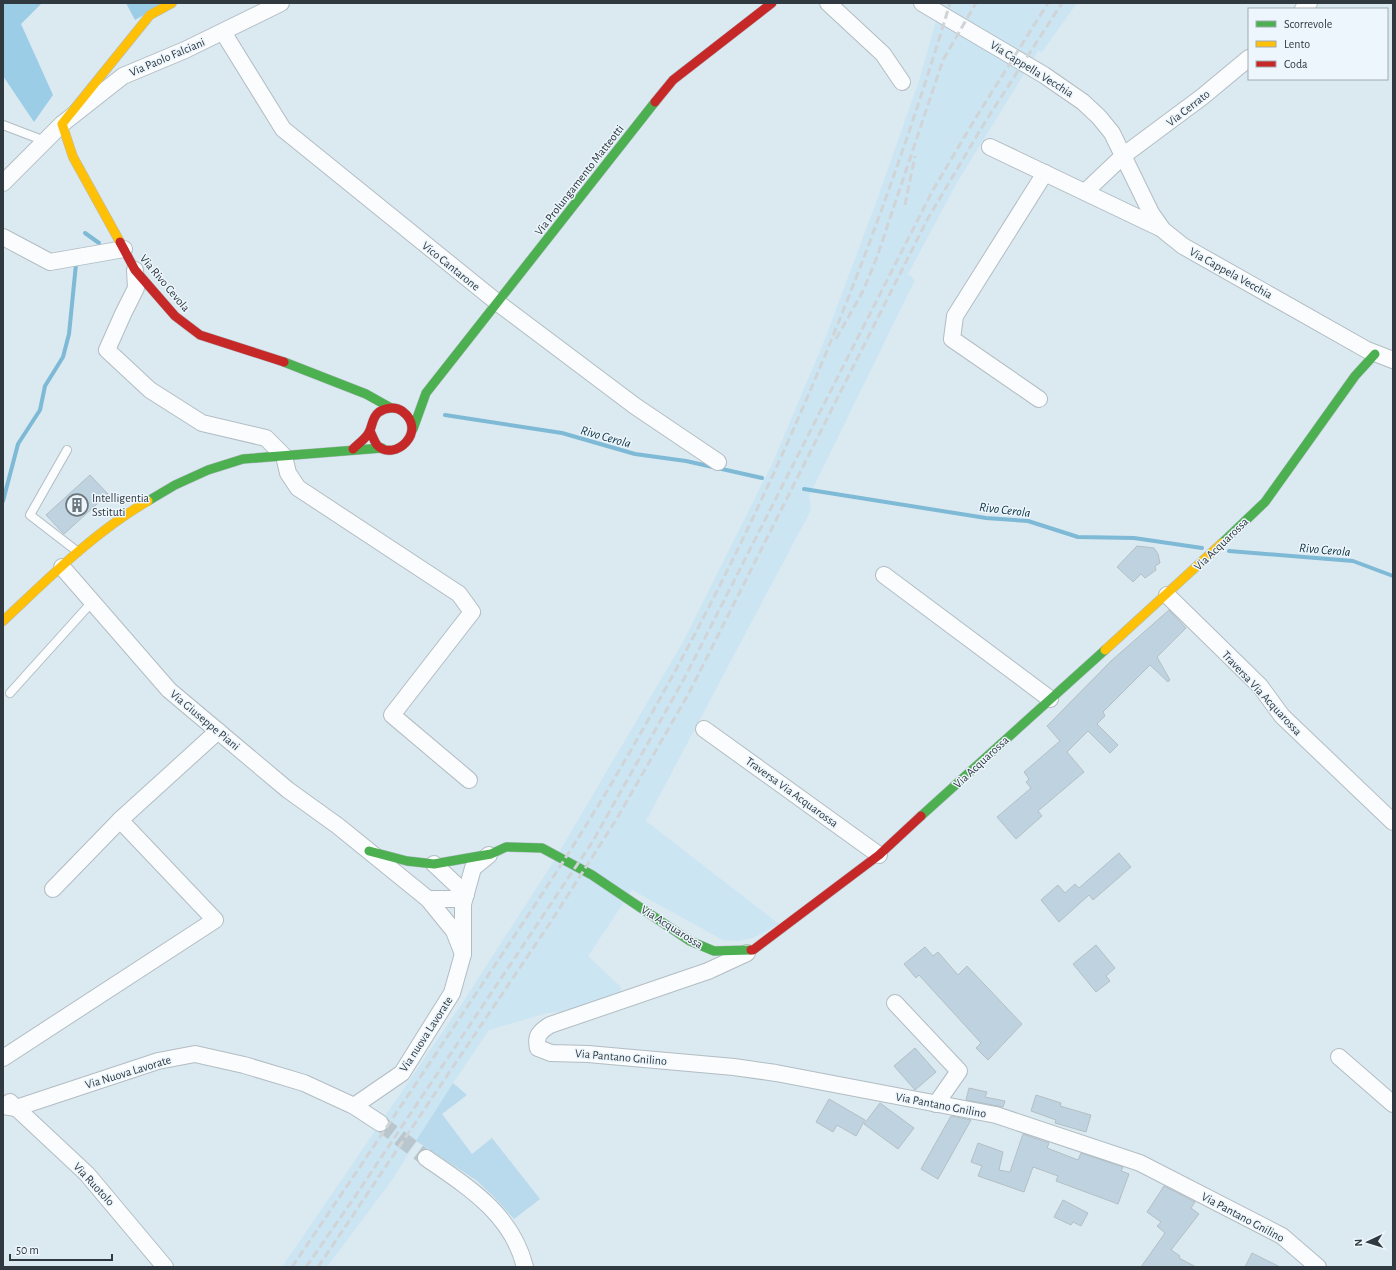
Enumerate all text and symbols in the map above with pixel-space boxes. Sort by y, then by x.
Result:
legend [1248,8,1388,80]
text: Scorrevole [1284,18,1332,30]
street label: Via Paolo Falciani [127,36,207,78]
text: Lento [1284,38,1310,50]
street label: Via Cappella Vecchia [988,39,1076,100]
text: Coda [1284,58,1308,70]
street label: Via Cerrato [1164,87,1212,129]
street label: Via Prolungamento Matteotti [532,123,626,237]
street label: Vico Cantarone [420,239,482,293]
street label: Via Cappela Vecchia [1187,245,1275,301]
street label: Via Rivo Cevola [138,252,193,314]
water label: Rivo Cerola [579,424,632,451]
building icon: Intelligentia Sstituti [64,492,90,518]
place label: Intelligentia Sstituti [92,492,150,518]
water label: Rivo Cerola [978,501,1032,520]
street label: Via Acquarossa [1192,515,1251,573]
water label: Rivo Cerola [1299,542,1351,559]
street label: Traversa Via Acquarossa [1220,648,1305,738]
street label: Via Giuseppe Piani [168,688,242,752]
street label: Via Acquarossa [951,733,1011,790]
street label: Traversa Via Acquarossa [744,755,841,830]
street label: Via Acquarossa [639,903,705,951]
street label: Via nuova Lavorate [397,994,455,1074]
street label: Via Pantano Gnilino [575,1047,667,1067]
street label: Via Nuova Lavorate [84,1053,172,1091]
street label: Via Pantano Gnilino [895,1090,987,1120]
street label: Via Ruotolo [71,1160,117,1208]
street label: Via Pantano Gnilino [1200,1190,1287,1244]
north arrow [1348,1222,1388,1262]
scale bar [10,1236,112,1262]
text: N [1353,1238,1364,1247]
text: 50 m [16,1244,39,1256]

